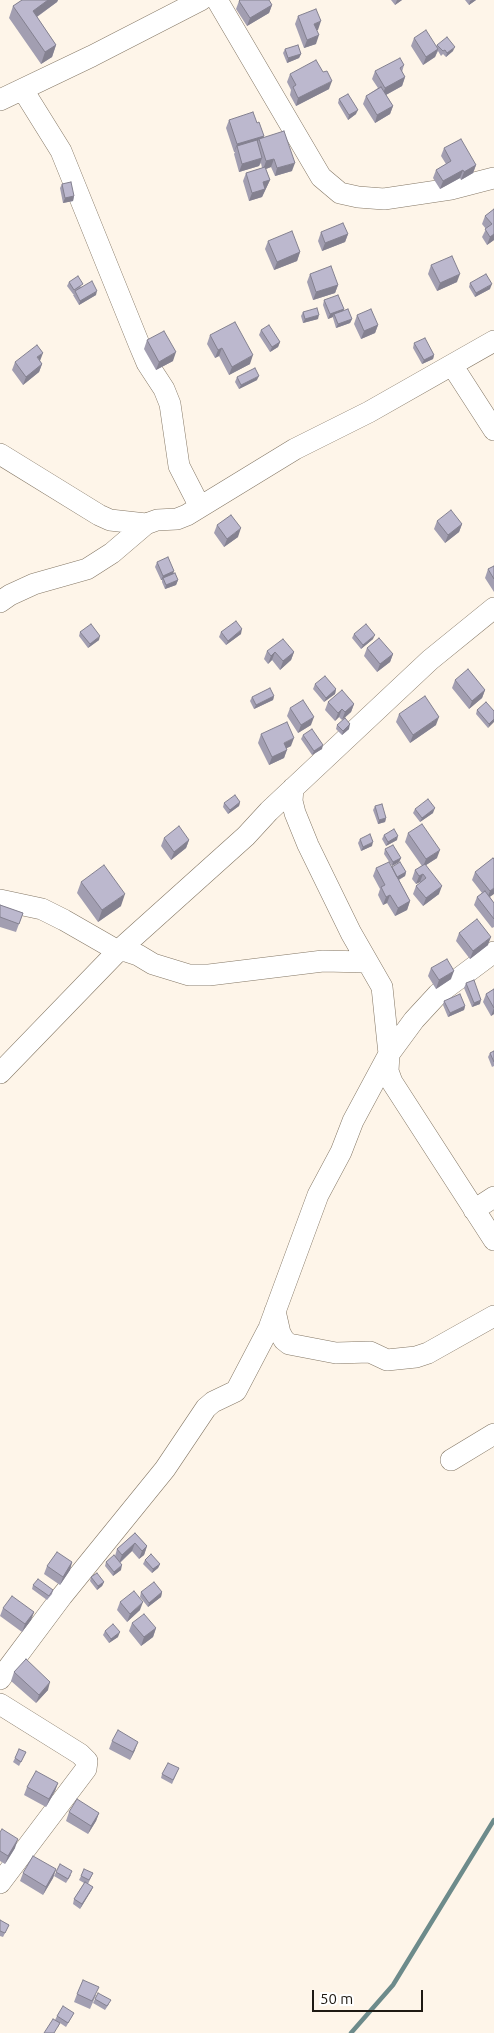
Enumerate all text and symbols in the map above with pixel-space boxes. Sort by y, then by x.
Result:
scale bar [314,1980,425,2012]
text: 50 m [320,1990,353,2007]

